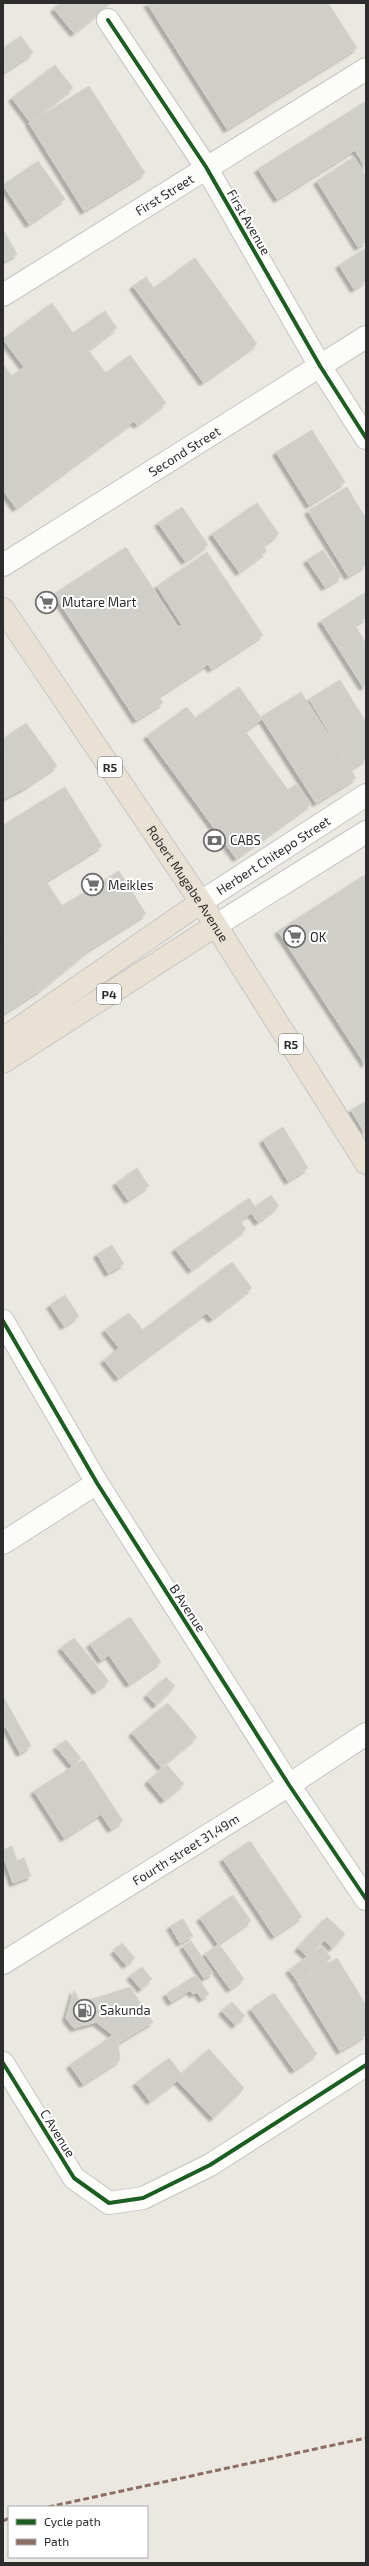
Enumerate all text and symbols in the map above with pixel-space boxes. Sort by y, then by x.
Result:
street label: First Street [132,170,197,219]
street label: First Avenue [224,186,274,258]
street label: Second Street [145,423,223,480]
supermarket icon: Mutare Mart [34,589,60,615]
place label: Mutare Mart [62,594,137,610]
road number: R5 [98,757,122,777]
street label: Herbert Chitepo Street [213,812,333,898]
street label: Robert Mugabe Avenue [143,822,232,945]
bank icon: CABS [201,827,227,853]
place label: CABS [230,832,261,848]
supermarket icon: Meikles [79,872,105,898]
place label: Meikles [108,877,154,893]
supermarket icon: OK [282,924,308,950]
place label: OK [310,929,327,945]
road number: P4 [97,984,121,1004]
road number: R5 [279,1034,303,1054]
street label: B Avenue [167,1581,209,1635]
street label: Fourth street 31,49m [129,1810,242,1889]
fuel station icon: Sakunda [71,1997,97,2023]
place label: Sakunda [100,2002,151,2018]
street label: C Avenue [37,2106,79,2160]
legend [8,2506,148,2558]
text: Cycle path [44,2514,101,2528]
text: Path [44,2534,69,2548]

